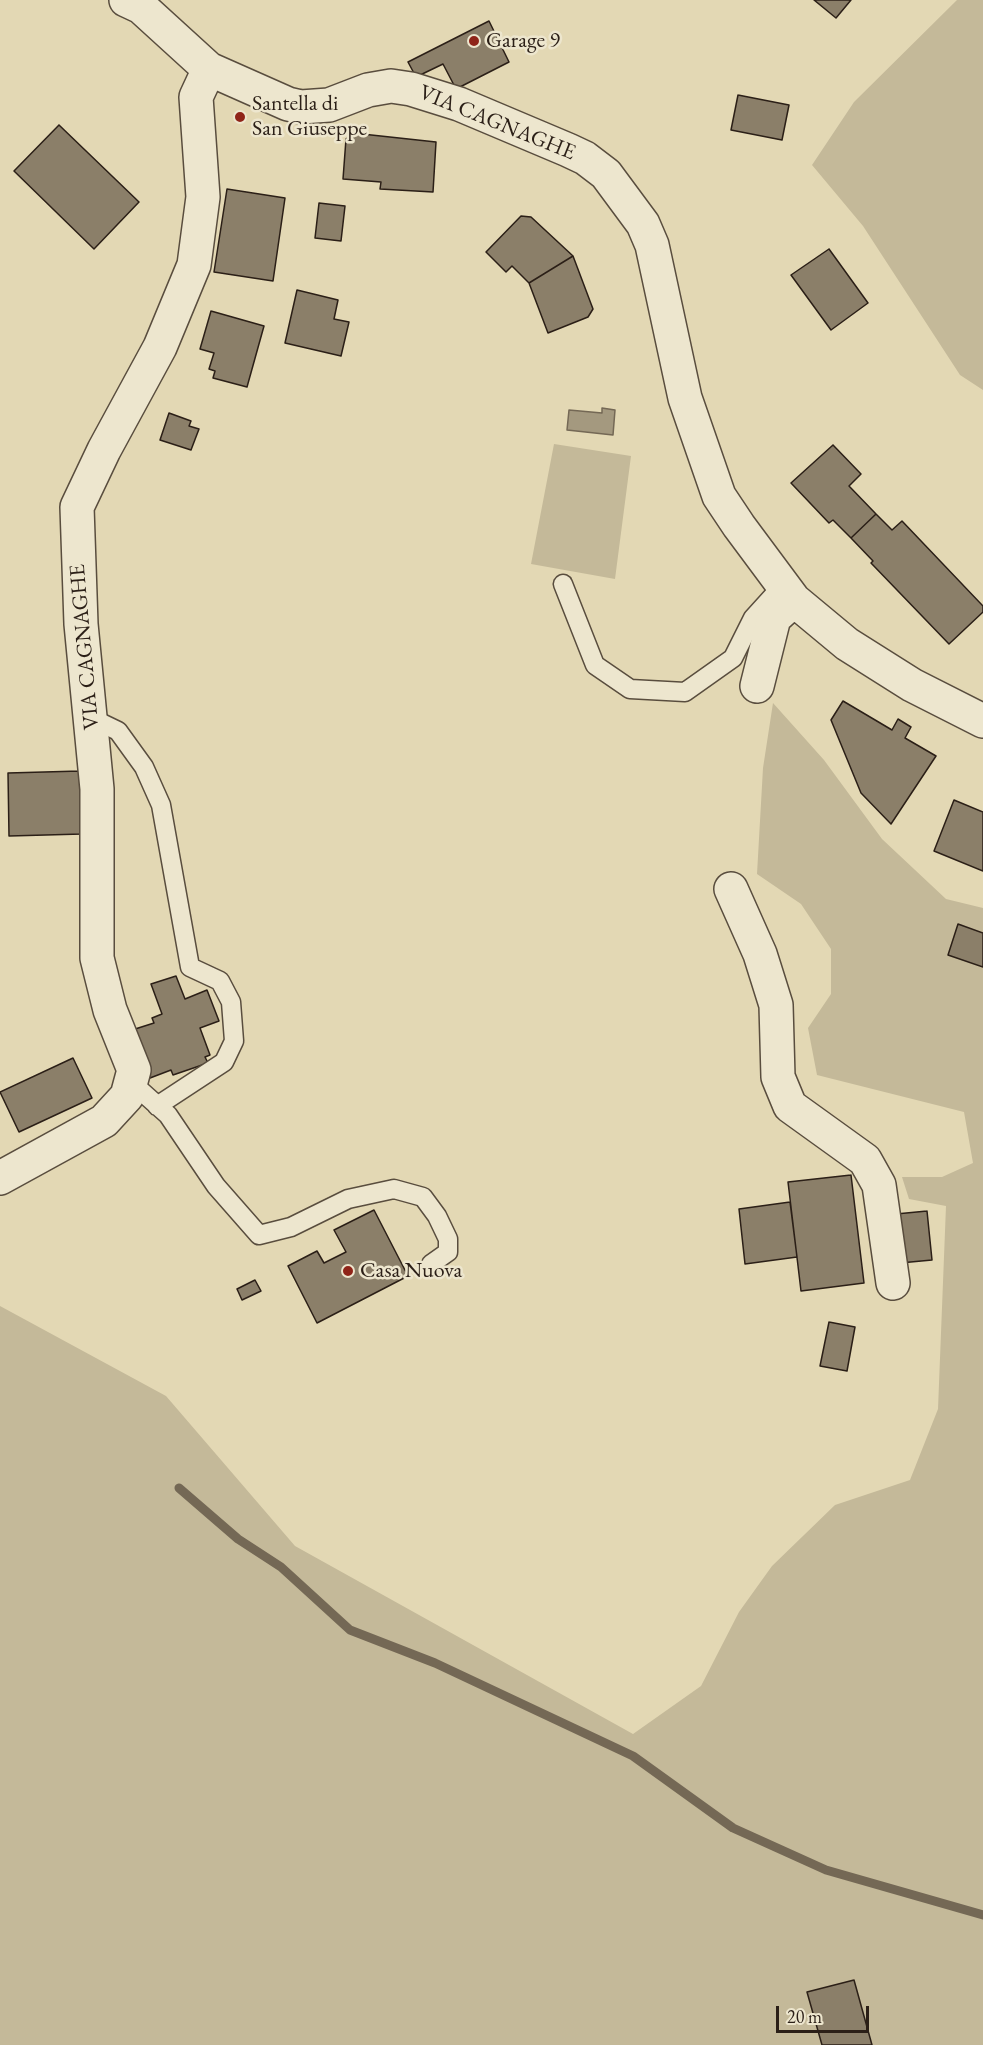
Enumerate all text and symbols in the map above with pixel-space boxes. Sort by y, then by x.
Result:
place label: Garage 9 [486,28,560,54]
marker: Garage 9 [467,34,481,48]
street label: VIA CAGNAGHE [415,80,579,166]
place label: Santella di San Giuseppe [252,91,367,142]
marker: Santella di San Giuseppe [233,110,247,124]
street label: VIA CAGNAGHE [65,563,105,731]
place label: Casa Nuova [360,1258,462,1284]
marker: Casa Nuova [341,1264,355,1278]
scale bar [779,1994,872,2032]
text: 20 m [787,2005,822,2028]

